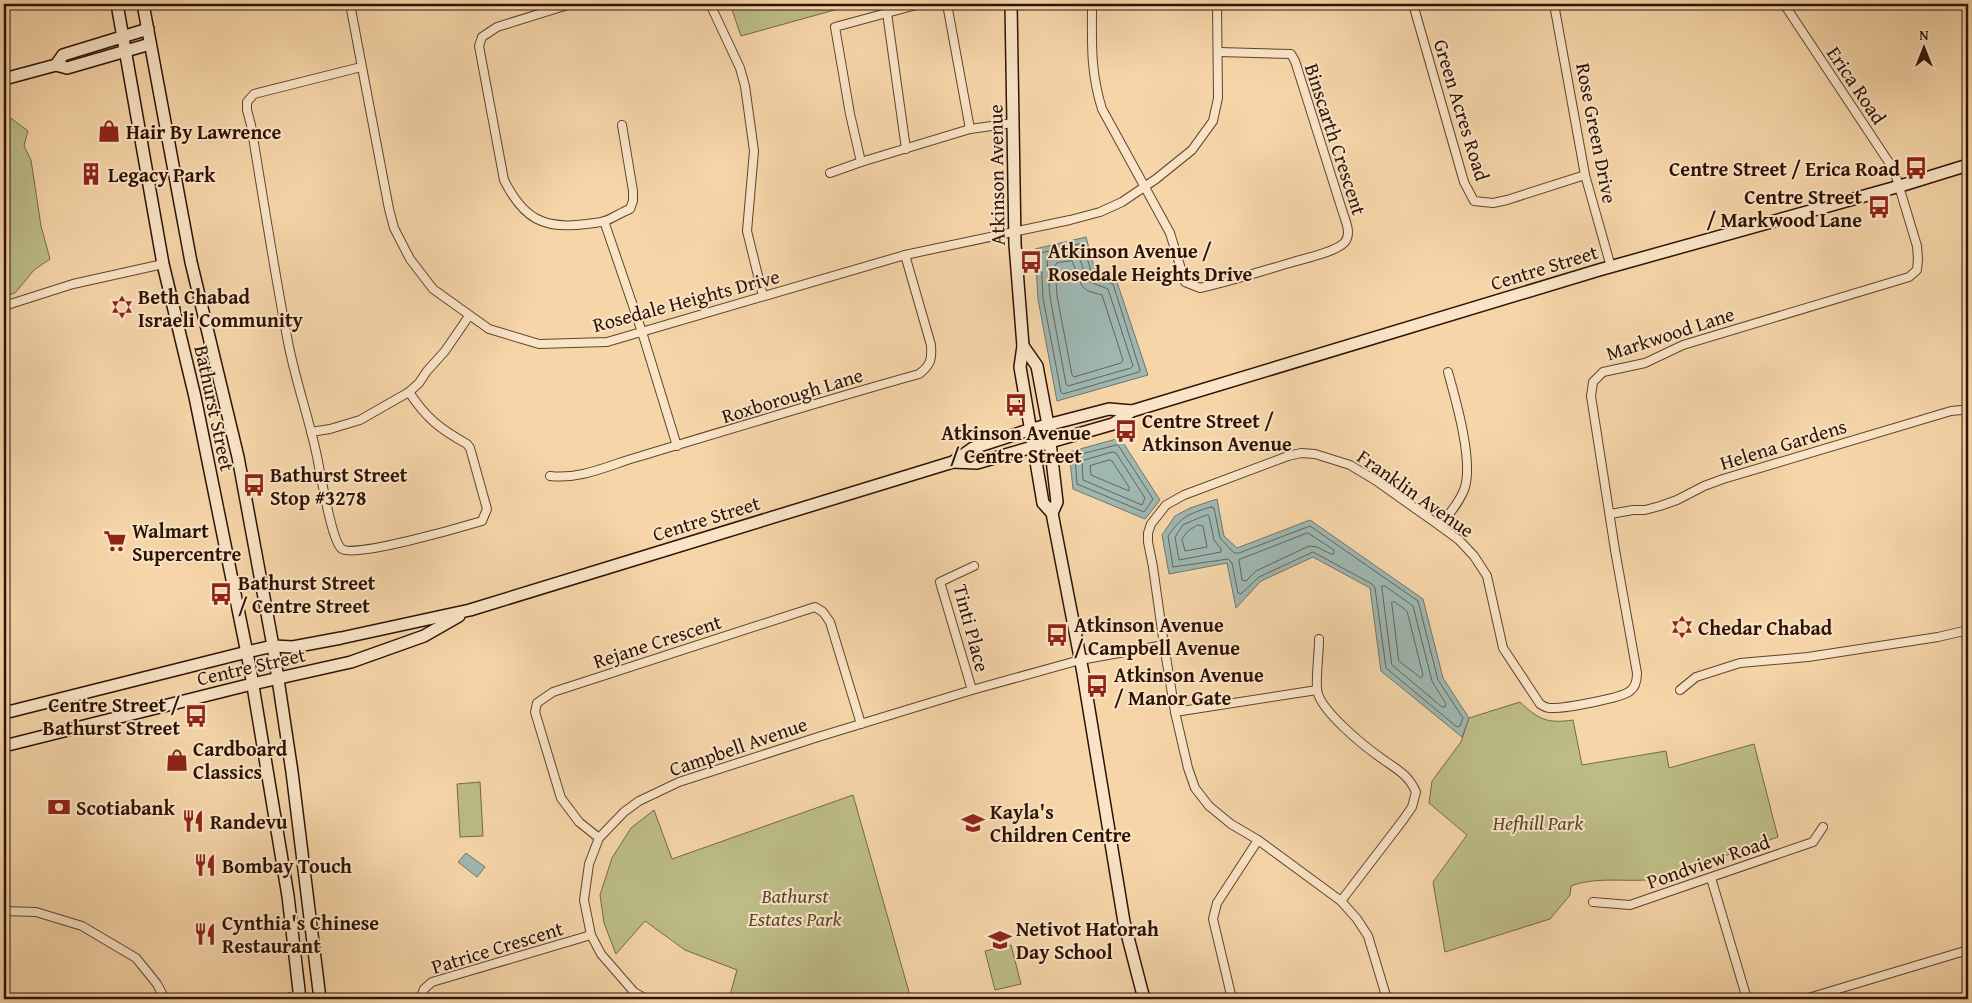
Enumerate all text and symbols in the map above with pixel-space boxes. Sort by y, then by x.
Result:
north arrow [1900,22,1950,72]
text: N [1919,25,1929,45]
street label: Green Acres Road [1427,36,1497,185]
street label: Erica Road [1820,40,1894,130]
street label: Binscarth Crescent [1298,59,1374,219]
street label: Rose Green Drive [1569,60,1625,206]
street label: Atkinson Avenue [980,104,1012,246]
place label: Hair By Lawrence [126,117,281,146]
shop icon: Hair By Lawrence [96,118,122,144]
place label: Centre Street / Erica Road [1669,154,1901,183]
bus stop icon: Centre Street / Erica Road [1903,155,1929,181]
place label: Legacy Park [108,160,216,189]
building icon: Legacy Park [78,161,104,187]
place label: Centre Street / Markwood Lane [1706,182,1862,234]
bus stop icon: Centre Street / Markwood Lane [1866,194,1892,220]
place label: Atkinson Avenue / Rosedale Heights Drive [1048,236,1253,288]
street label: Centre Street [1487,237,1601,297]
bus stop icon: Atkinson Avenue / Rosedale Heights Drive [1018,249,1044,275]
street label: Rosedale Heights Drive [589,261,783,339]
place label: Beth Chabad Israeli Community [138,282,304,334]
synagogue icon: Beth Chabad Israeli Community [109,294,135,320]
street label: Markwood Lane [1602,299,1738,367]
street label: Bathurst Street [187,342,243,474]
street label: Roxborough Lane [718,360,866,430]
bus stop icon: Atkinson Avenue / Centre Street [1003,392,1029,418]
place label: Centre Street / Atkinson Avenue [1142,406,1292,458]
street label: Helena Gardens [1716,411,1850,477]
place label: Atkinson Avenue / Centre Street [941,418,1091,470]
bus stop icon: Centre Street / Atkinson Avenue [1113,418,1139,444]
street label: Franklin Avenue [1352,442,1480,544]
place label: Bathurst Street Stop #3278 [270,460,408,512]
bus stop icon: Bathurst Street Stop #3278 [241,472,267,498]
street label: Centre Street [649,488,763,548]
place label: Walmart Supercentre [132,516,241,568]
supermarket icon: Walmart Supercentre [102,528,128,554]
place label: Bathurst Street / Centre Street [238,568,376,620]
bus stop icon: Bathurst Street / Centre Street [208,581,234,607]
street label: Tinti Place [946,581,998,675]
street label: Rejane Crescent [589,607,725,675]
place label: Atkinson Avenue / Campbell Avenue [1074,610,1240,662]
place label: Chedar Chabad [1698,613,1833,642]
synagogue icon: Chedar Chabad [1669,614,1695,640]
bus stop icon: Atkinson Avenue / Campbell Avenue [1044,622,1070,648]
street label: Centre Street [194,639,308,693]
place label: Atkinson Avenue / Manor Gate [1114,660,1264,712]
bus stop icon: Atkinson Avenue / Manor Gate [1084,673,1110,699]
place label: Centre Street / Bathurst Street [43,690,180,742]
bus stop icon: Centre Street / Bathurst Street [183,703,209,729]
street label: Campbell Avenue [665,709,811,783]
place label: Cardboard Classics [193,734,288,786]
shop icon: Cardboard Classics [164,747,190,773]
place label: Scotiabank [76,793,175,822]
bank icon: Scotiabank [46,794,72,820]
place label: Kayla's Children Centre [990,797,1131,849]
place label: Randevu [210,807,288,836]
restaurant icon: Randevu [180,808,206,834]
park label: Hefhill Park [1492,808,1584,837]
school or university icon: Kayla's Children Centre [960,810,986,836]
street label: Pondview Road [1643,826,1774,896]
place label: Bombay Touch [222,851,352,880]
restaurant icon: Bombay Touch [192,852,218,878]
park label: Bathurst Estates Park [747,881,843,933]
place label: Cynthia's Chinese Restaurant [222,908,379,960]
street label: Patrice Crescent [428,913,566,981]
place label: Netivot Hatorah Day School [1016,914,1159,966]
restaurant icon: Cynthia's Chinese Restaurant [192,921,218,947]
school or university icon: Netivot Hatorah Day School [987,927,1013,953]

